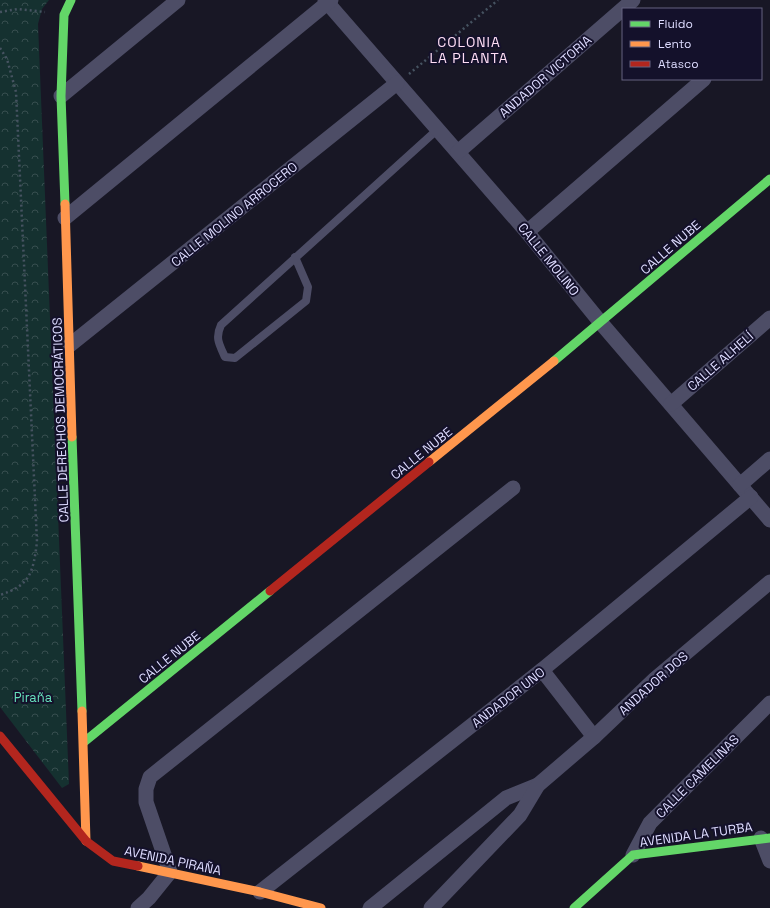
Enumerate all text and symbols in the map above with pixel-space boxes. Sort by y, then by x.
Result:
legend [622,8,762,80]
text: Fluido [658,16,693,32]
street label: ANDADOR VICTORIA [496,32,595,121]
district label: COLONIA LA PLANTA [429,33,509,67]
text: Lento [658,36,692,52]
text: Atasco [658,56,699,72]
street label: CALLE MOLINO ARROCERO [168,158,301,271]
street label: CALLE NUBE [637,217,704,278]
street label: CALLE MOLINO [514,219,583,299]
street label: CALLE DERECHOS DEMOCRÁTICOS [48,317,73,523]
street label: CALLE ALHELÍ [684,328,757,395]
street label: CALLE NUBE [387,423,456,483]
street label: CALLE NUBE [135,627,204,687]
street label: ANDADOR DOS [615,648,692,719]
street label: ANDADOR UNO [468,663,548,731]
park label: Piraña [14,689,53,706]
street label: CALLE CAMELINAS [652,731,743,822]
street label: AVENIDA LA TURBA [638,818,754,851]
street label: AVENIDA PIRAÑA [123,842,223,879]

